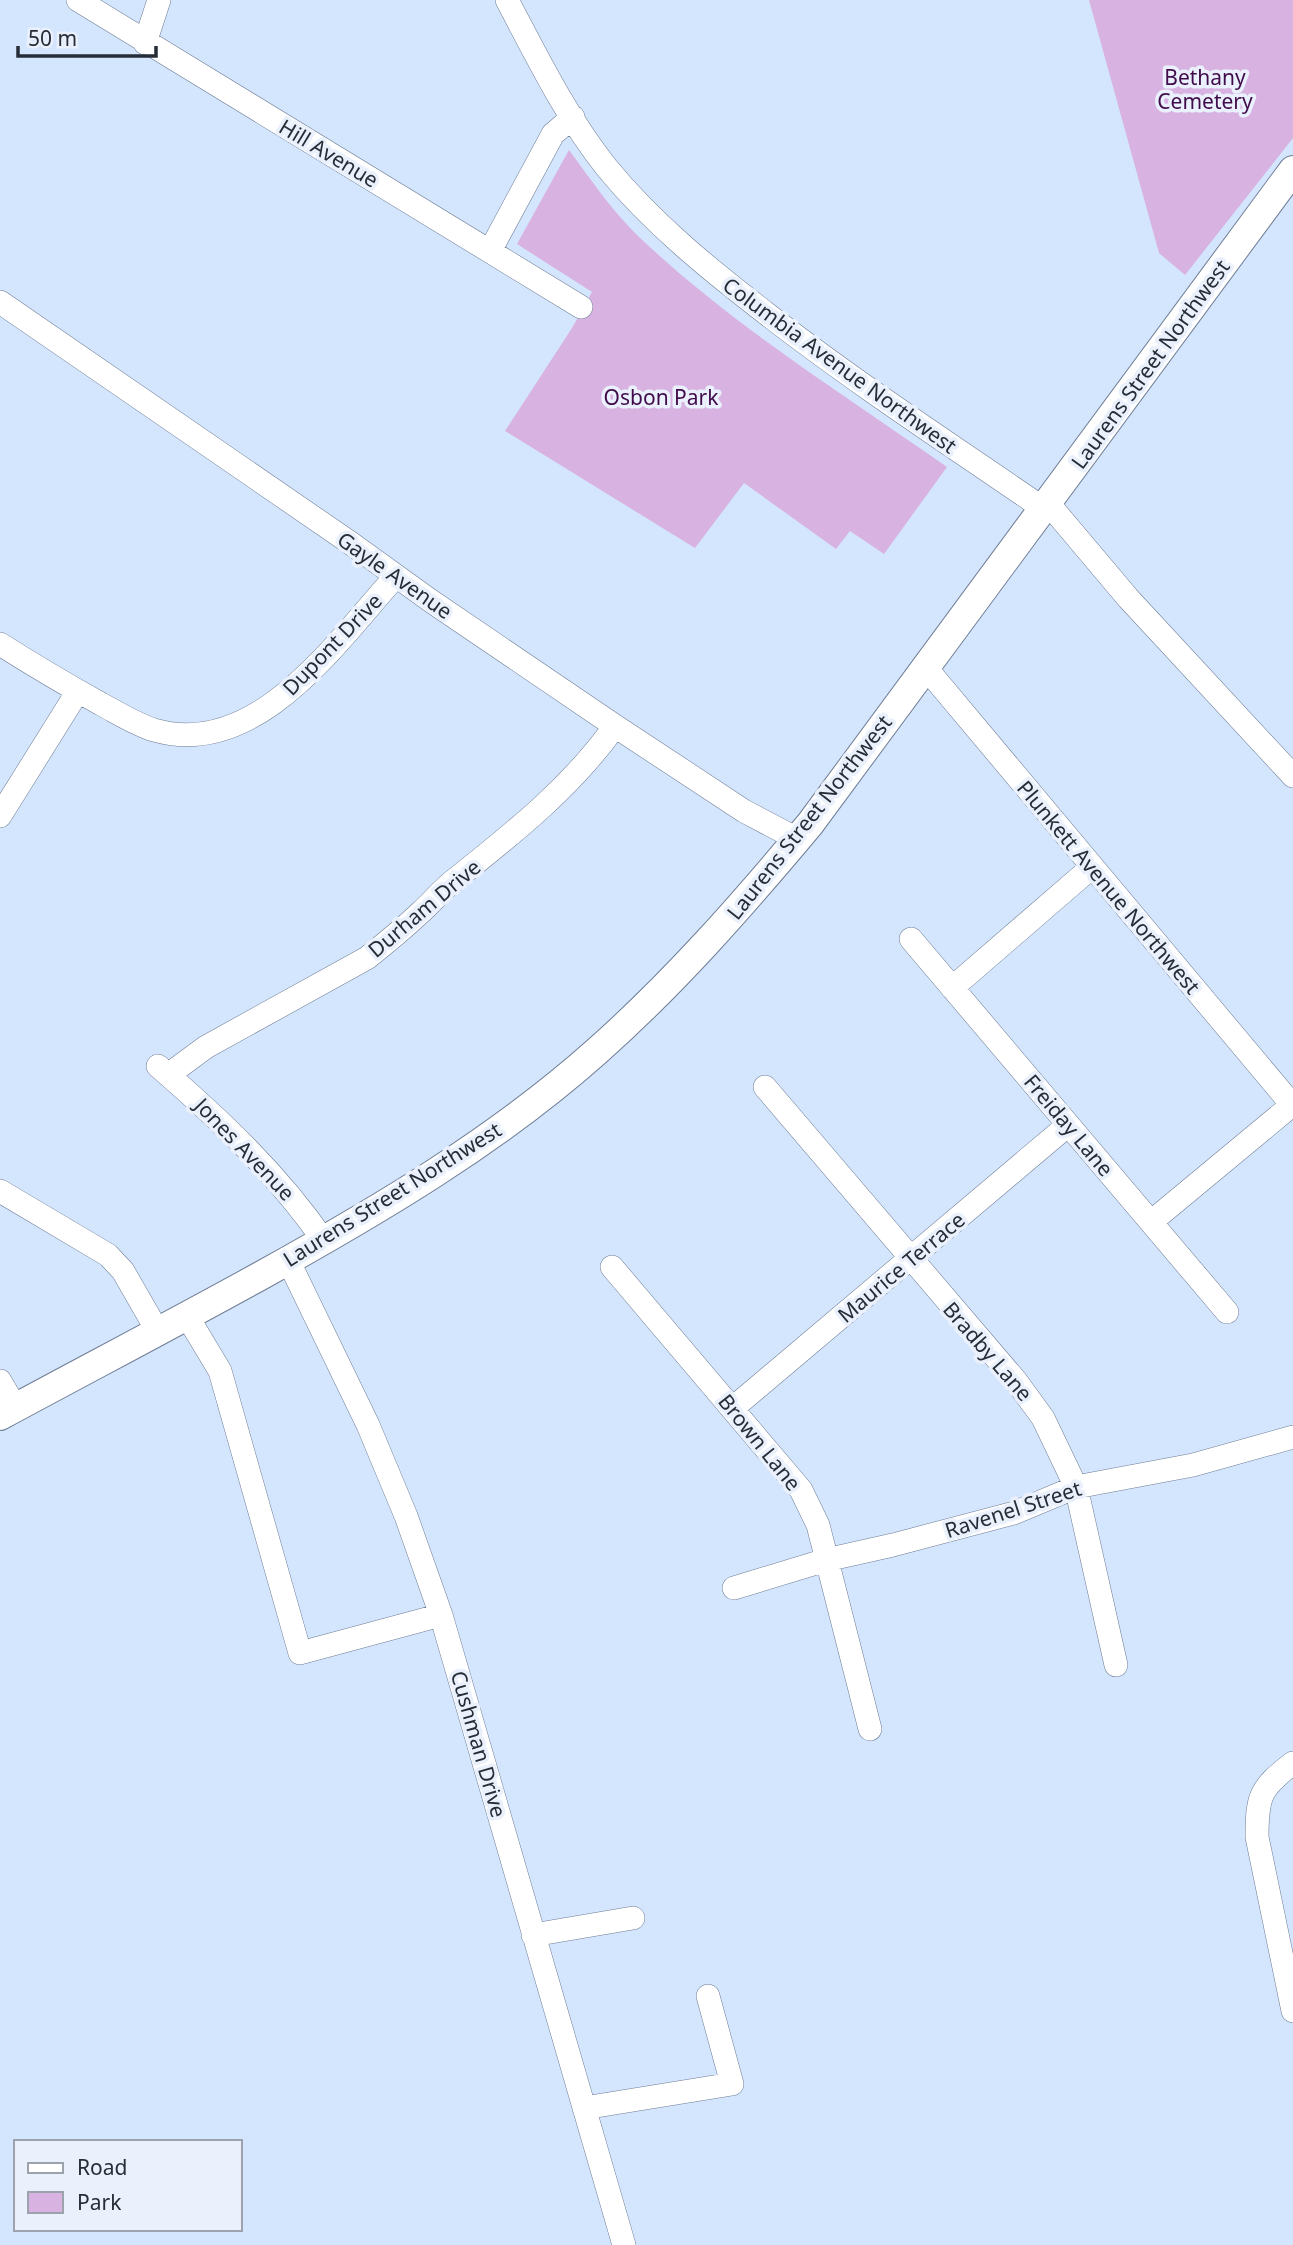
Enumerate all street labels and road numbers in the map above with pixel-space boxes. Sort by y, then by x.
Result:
street label: Hill Avenue [274,112,384,194]
street label: Laurens Street Northwest [1065,253,1236,474]
street label: Columbia Avenue Northwest [717,271,963,460]
street label: Gayle Avenue [332,525,458,625]
street label: Dupont Drive [276,587,388,701]
street label: Laurens Street Northwest [720,709,898,925]
street label: Plunkett Avenue Northwest [1011,774,1207,1000]
street label: Durham Drive [362,853,486,963]
street label: Freiday Lane [1018,1068,1120,1182]
street label: Jones Avenue [188,1090,301,1206]
street label: Laurens Street Northwest [278,1115,507,1273]
street label: Maurice Terrace [831,1206,971,1328]
street label: Bradby Lane [937,1295,1039,1407]
street label: Brown Lane [712,1388,808,1496]
street label: Ravenel Street [941,1474,1085,1544]
street label: Cushman Drive [445,1668,513,1820]

